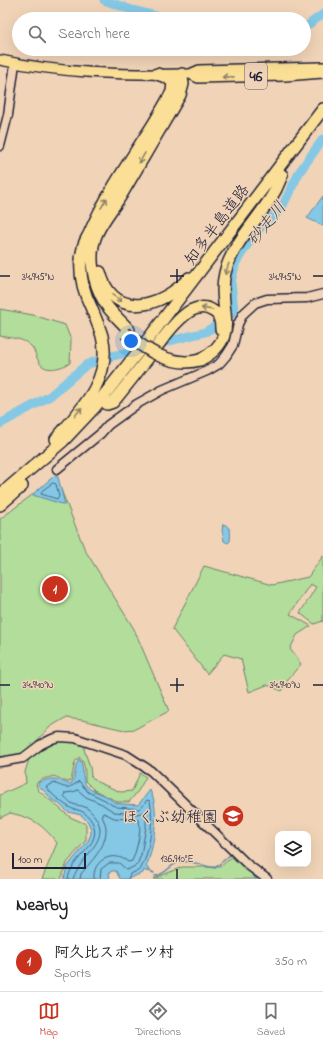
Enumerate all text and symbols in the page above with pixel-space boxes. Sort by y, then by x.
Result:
search box [12,12,311,56]
icon: search [26,23,48,45]
text: Search here [58,23,130,45]
road number: 46 [245,63,267,89]
one-way arrow [222,73,235,81]
one-way arrow [138,152,146,164]
street label: 知多半島道路 [179,180,256,271]
water label: 砂走川 [241,196,293,252]
one-way arrow [101,197,109,209]
one-way arrow [223,262,230,275]
text: 34.945°N [22,270,55,285]
text: 34.945°N [269,270,302,285]
one-way arrow [111,294,122,302]
one-way arrow [200,305,213,313]
your location [121,331,141,351]
one-way arrow [73,407,82,418]
pin: 1 [42,574,68,604]
text: 34.940°N [22,678,54,693]
text: 34.940°N [269,678,301,693]
school or university icon: ほくぶ幼稚園 [220,803,246,829]
place label: ほくぶ幼稚園 [122,806,218,830]
map controls [275,831,311,867]
button: layers [275,831,311,867]
scale bar [12,851,86,870]
text: 100 m [18,852,42,868]
text: 136.910°E [161,852,194,867]
text: Nearby [16,893,68,918]
text: 阿久比スポーツ村 [54,942,174,964]
text: 1 [27,952,31,971]
text: 350 m [275,952,307,971]
text: Sports [54,964,91,983]
tab: Map [38,1000,60,1040]
tab: Directions [135,1000,181,1040]
tab: Saved [257,1000,285,1040]

